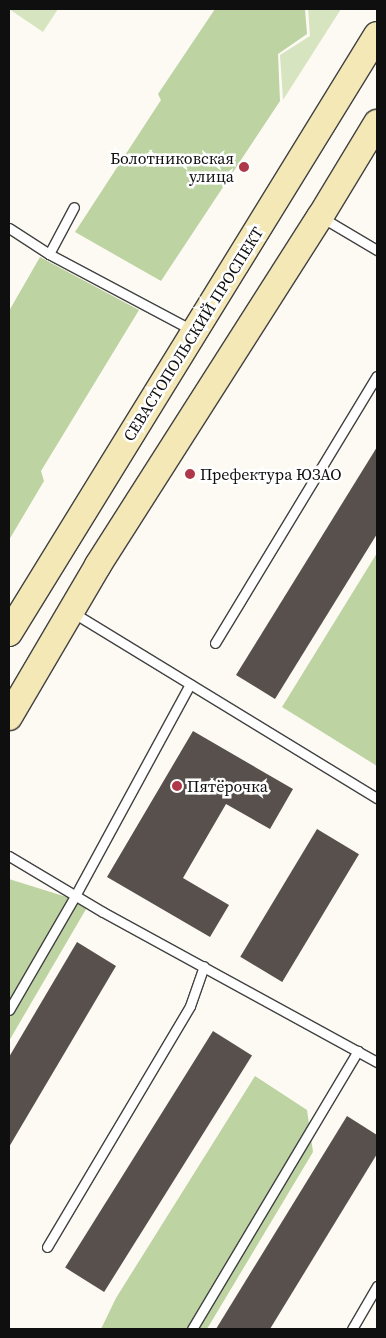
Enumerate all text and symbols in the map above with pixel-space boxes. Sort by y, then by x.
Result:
place label: Болотниковская улица [110,148,234,186]
marker: Болотниковская улица [238,161,250,173]
street label: СЕВАСТОПОЛЬСКИЙ ПРОСПЕКТ [119,223,267,445]
place label: Префектура ЮЗАО [200,464,342,484]
marker: Префектура ЮЗАО [184,468,196,480]
place label: Пятёрочка [187,776,268,796]
marker: Пятёрочка [171,780,183,792]

